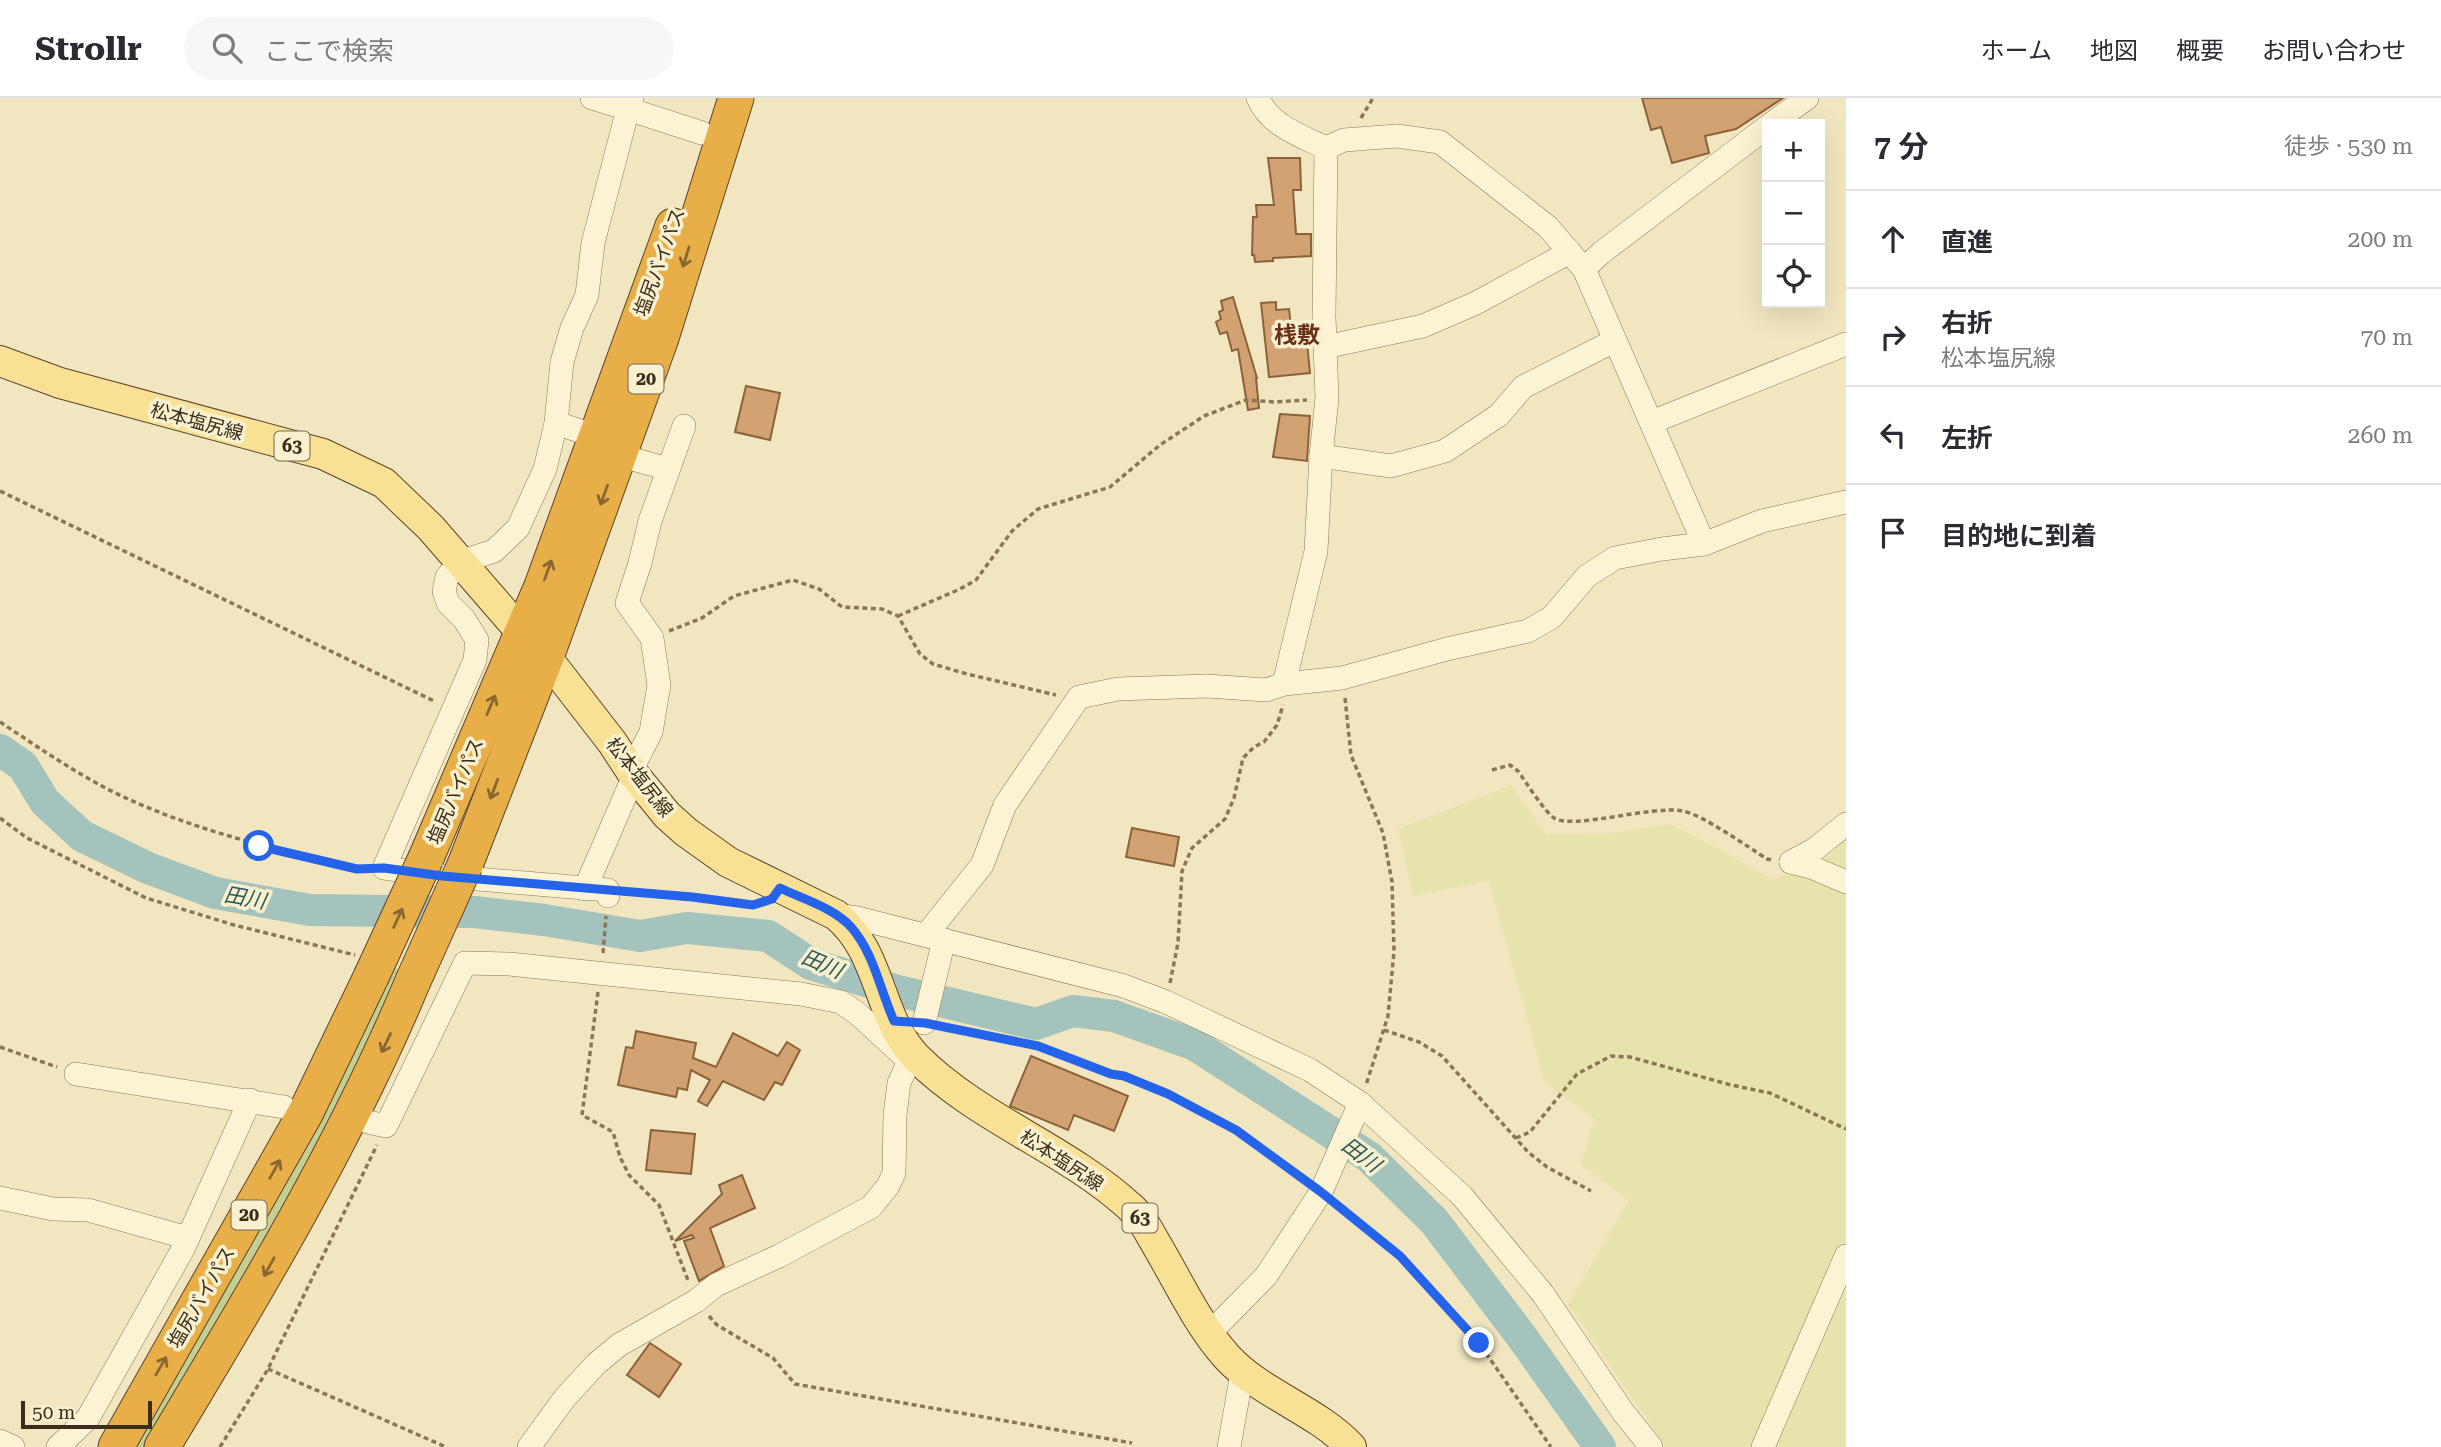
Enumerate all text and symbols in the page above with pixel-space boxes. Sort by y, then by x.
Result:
search box [184,17,674,80]
text: Strollr [35,29,142,68]
icon: search [208,29,246,67]
text: ここで検索 [264,36,394,66]
text: ホーム [1981,37,2052,65]
text: 地図 [2090,37,2138,65]
text: 概要 [2176,37,2224,65]
text: お問い合わせ [2262,37,2406,65]
map controls [1762,119,1825,308]
button: + [1762,119,1825,182]
text: 7 分 [1874,129,1928,164]
text: 徒歩 · 530 m [2284,133,2413,160]
button: − [1762,182,1825,245]
street label: 塩尻バイパス [629,205,690,319]
icon: ahead [1874,220,1912,258]
text: 200 m [2348,226,2413,253]
text: 直進 [1941,227,1993,257]
one-way arrow [679,245,692,267]
button: locate [1762,245,1825,308]
text: 右折 [1941,308,1993,338]
icon: right [1874,318,1912,356]
district label: 桟敷 [1274,322,1320,349]
text: 70 m [2360,324,2413,351]
text: 松本塩尻線 [1941,345,2056,372]
road number: 20 [628,365,664,394]
street label: 松本塩尻線 [148,398,246,445]
icon: left [1874,416,1912,454]
text: 260 m [2348,422,2413,449]
text: 左折 [1941,423,1993,453]
road number: 63 [274,432,310,460]
one-way arrow [597,483,609,505]
icon: arrive [1874,514,1912,552]
text: 目的地に到着 [1941,521,2097,551]
one-way arrow [543,559,555,581]
one-way arrow [485,695,498,716]
street label: 松本塩尻線 [601,733,678,822]
street label: 塩尻バイパス [423,734,488,848]
one-way arrow [487,777,500,799]
route start [243,830,274,861]
water label: 田川 [222,883,270,914]
one-way arrow [392,908,406,929]
water label: 田川 [798,945,848,984]
one-way arrow [378,1032,392,1053]
street label: 松本塩尻線 [1016,1125,1108,1196]
water label: 田川 [1337,1133,1387,1178]
one-way arrow [269,1159,282,1180]
road number: 20 [232,1200,266,1230]
road number: 63 [1122,1204,1158,1232]
street label: 塩尻バイパス [163,1242,240,1352]
one-way arrow [262,1256,276,1276]
route end [1463,1327,1494,1358]
one-way arrow [154,1357,168,1377]
scale bar [21,1398,152,1430]
text: 50 m [32,1401,75,1424]

